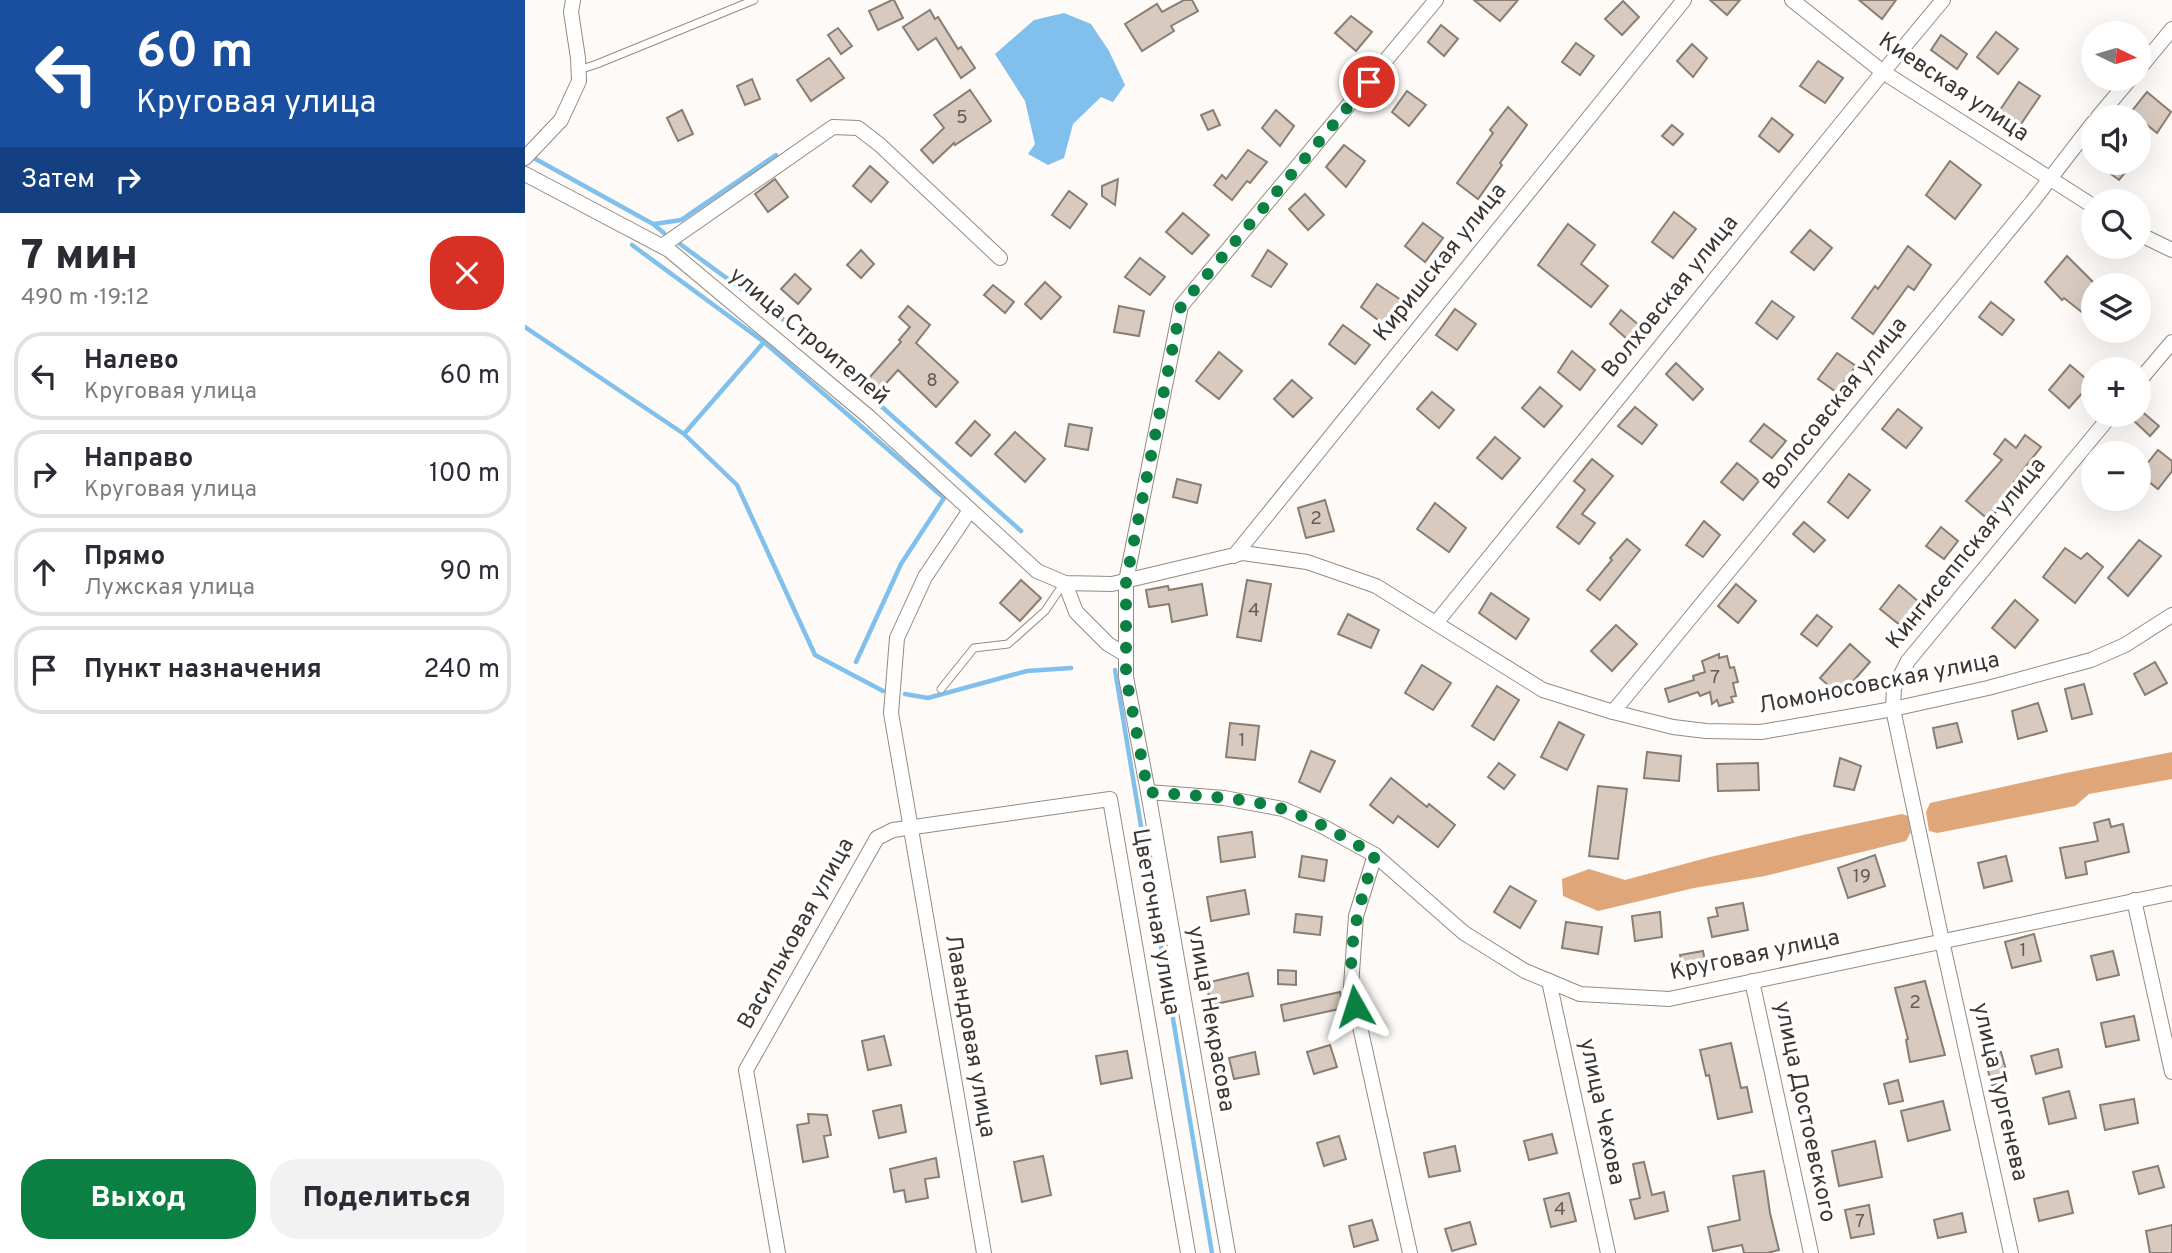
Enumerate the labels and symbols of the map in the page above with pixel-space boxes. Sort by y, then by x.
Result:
north arrow [2081,21,2151,91]
street label: Киевская улица [1872,27,2034,149]
pin [1339,52,1399,112]
house number: 5 [956,106,968,130]
street label: Киришская улица [1368,178,1514,348]
street label: Волховская улица [1596,210,1746,384]
street label: улица Строителей [722,262,894,412]
street label: Волосовская улица [1757,312,1915,496]
house number: 8 [926,369,938,393]
street label: Кингисеппская улица [1881,452,2053,656]
house number: 2 [1310,507,1322,531]
house number: 4 [1248,599,1260,623]
street label: Ломоносовская улица [1756,646,2002,722]
house number: 7 [1710,666,1720,690]
house number: 1 [1238,729,1246,753]
street label: Цветочная улица [1124,826,1186,1018]
street label: Васильковая улица [732,833,862,1035]
house number: 19 [1853,865,1871,889]
street label: улица Некрасова [1179,924,1241,1114]
street label: Круговая улица [1667,924,1843,988]
street label: Лавандовая улица [937,932,1001,1140]
house number: 1 [2019,939,2027,963]
position arrow [1318,969,1392,1043]
house number: 2 [1909,991,1921,1015]
street label: улица Достоевского [1766,999,1842,1225]
street label: улица Тургенева [1964,1000,2034,1184]
street label: улица Чехова [1571,1036,1631,1188]
house number: 4 [1554,1198,1566,1222]
house number: 7 [1855,1210,1865,1234]

